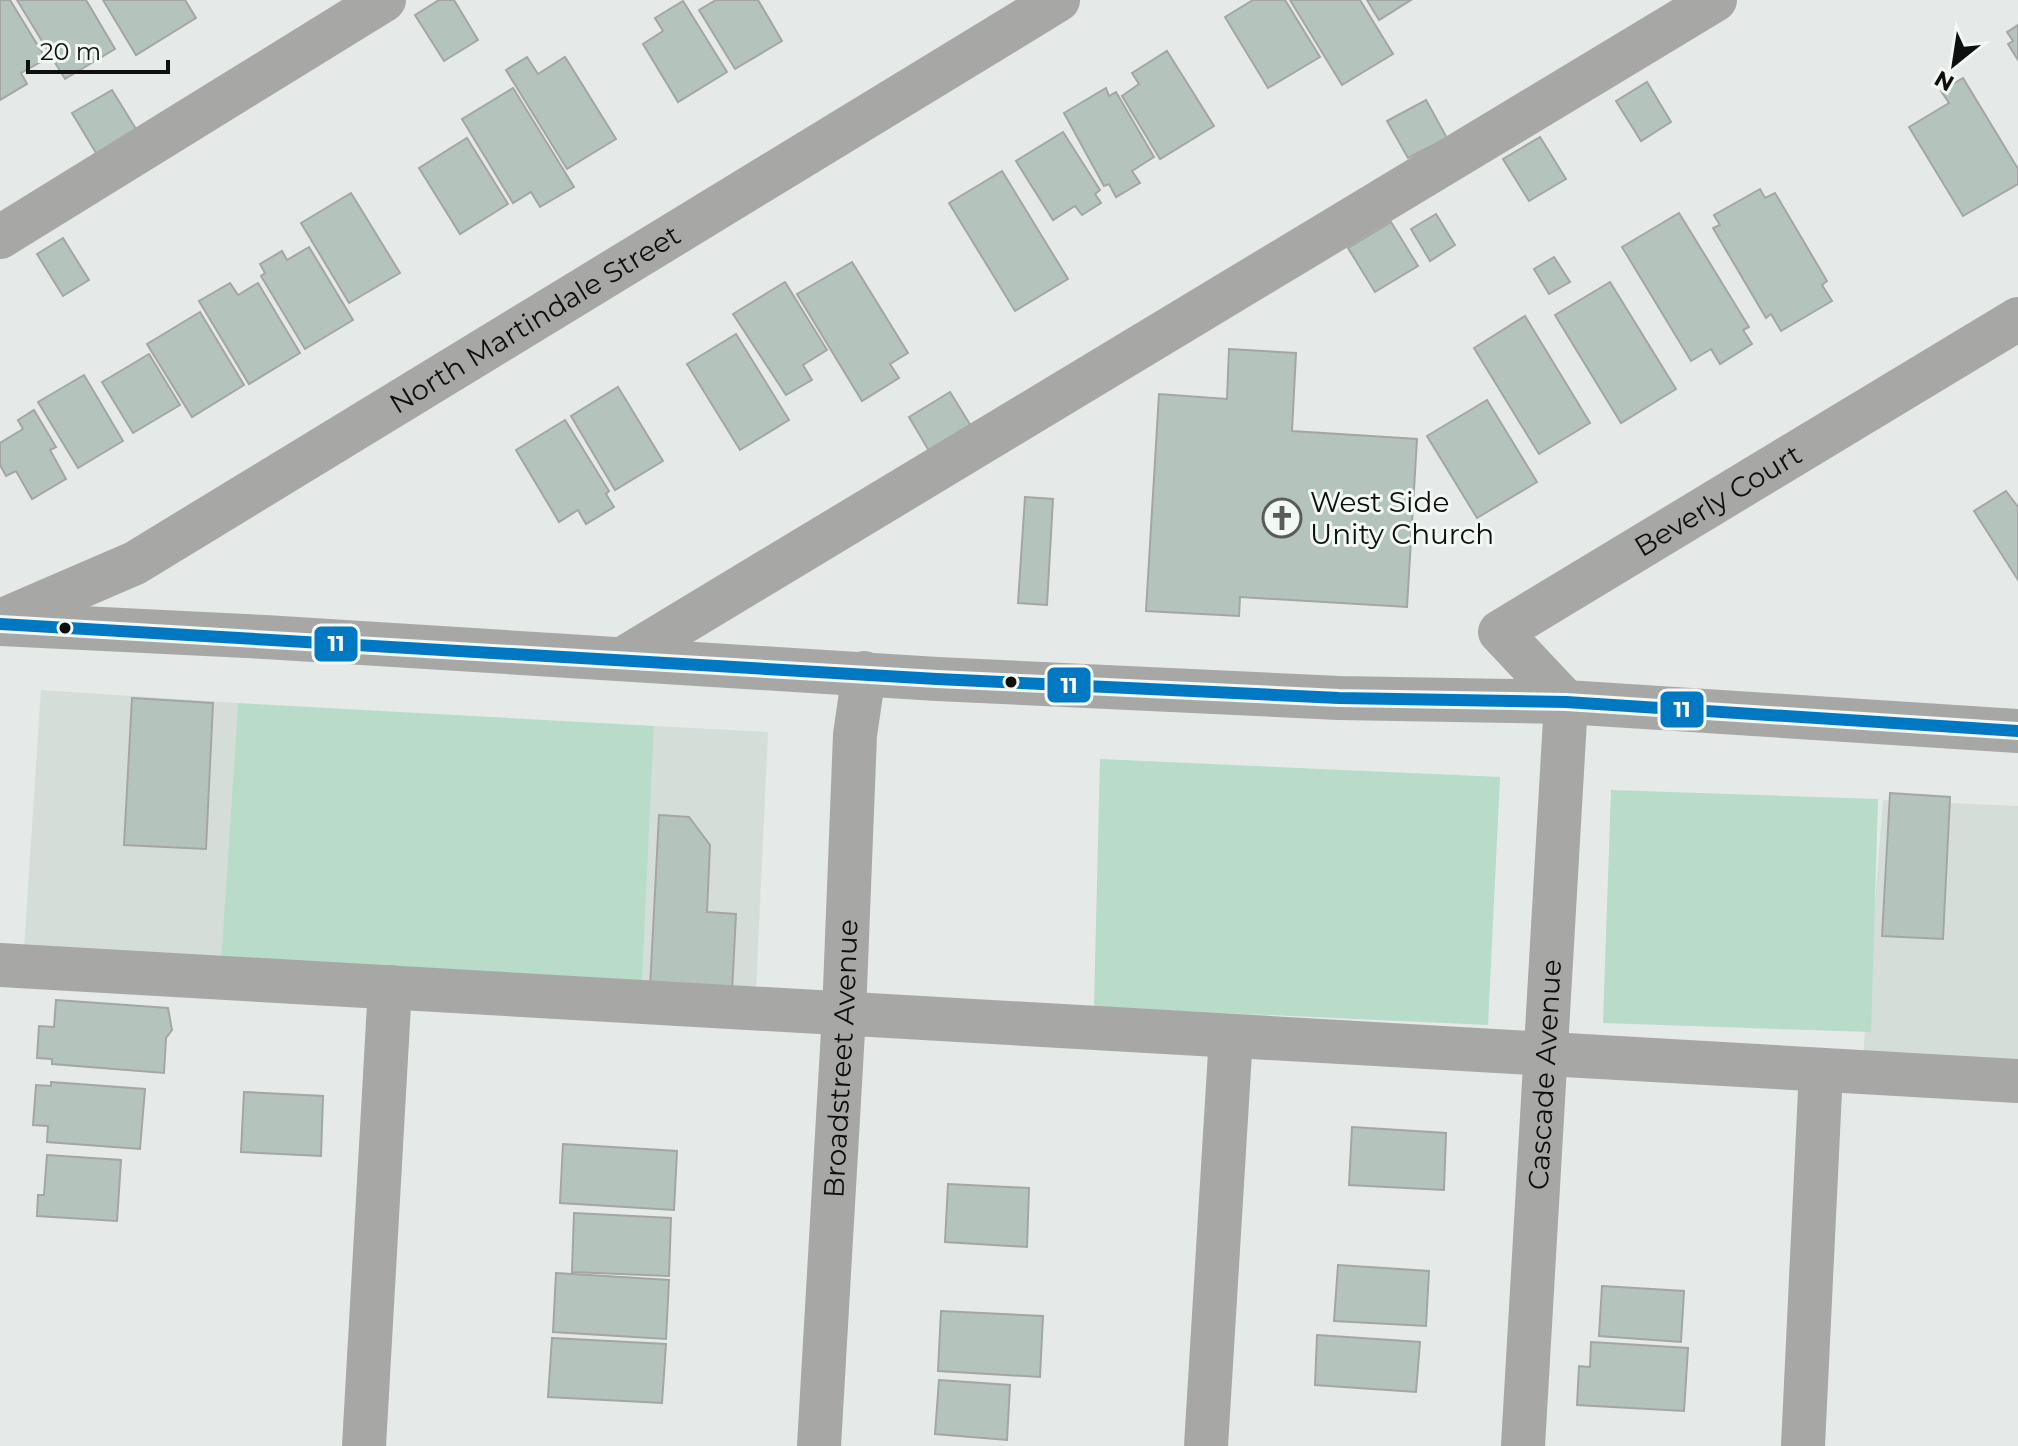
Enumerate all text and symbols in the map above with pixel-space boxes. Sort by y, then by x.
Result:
scale bar [28,24,168,74]
north arrow [1914,24,1994,104]
text: 20 m [40,37,101,66]
text: N [1930,65,1959,97]
street label: North Martindale Street [383,218,686,421]
street label: Beverly Court [1628,437,1808,564]
place label: West Side Unity Church [1310,485,1494,551]
church icon: West Side Unity Church [1261,497,1303,539]
unlabelled marker [57,620,73,636]
line badge: 11 [313,625,359,663]
text: 11 [327,630,345,657]
line badge: 11 [1046,666,1092,704]
text: 11 [1060,672,1078,699]
unlabelled marker [1003,674,1019,690]
line badge: 11 [1659,690,1705,729]
text: 11 [1673,696,1691,723]
street label: Broadstreet Avenue [816,919,865,1199]
street label: Cascade Avenue [1521,958,1568,1191]

